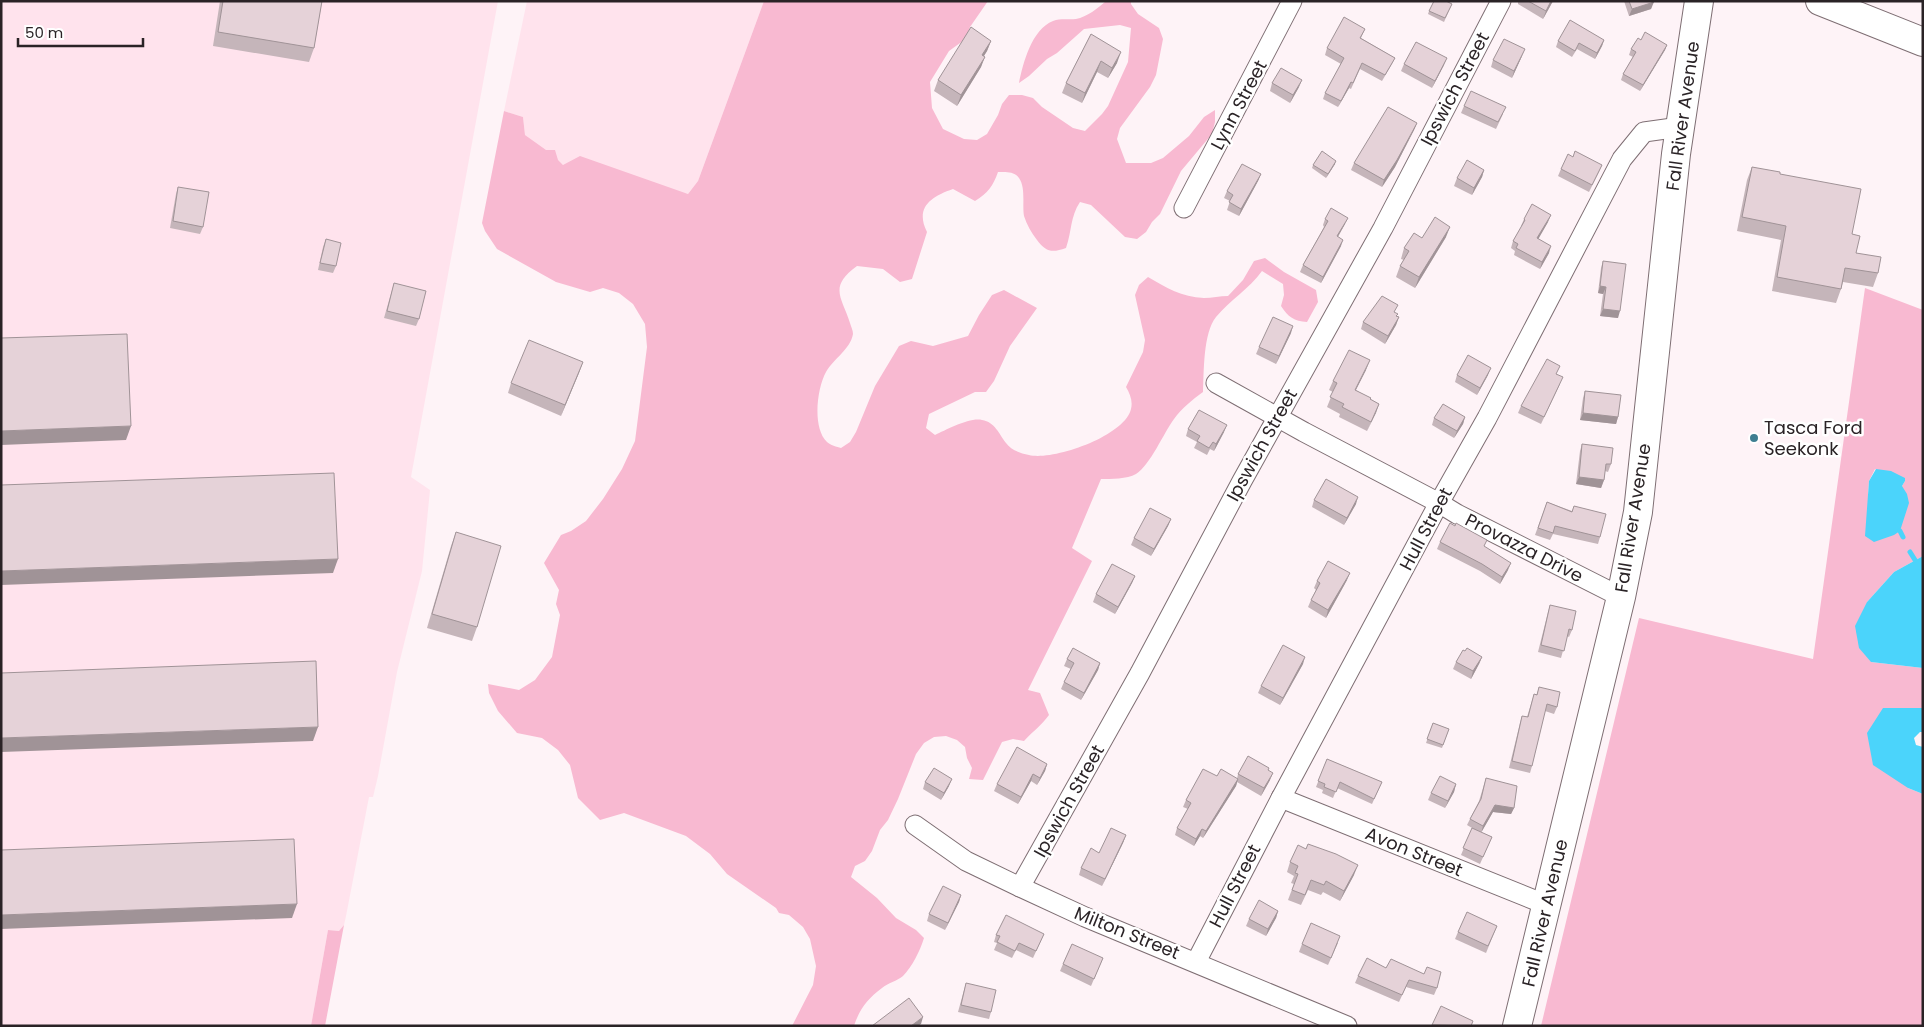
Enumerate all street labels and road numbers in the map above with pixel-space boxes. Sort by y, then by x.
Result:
street label: Ipswich Street [1414,28,1495,150]
street label: Fall River Avenue [1660,40,1705,192]
street label: Lynn Street [1204,55,1273,154]
street label: Ipswich Street [1220,384,1303,506]
street label: Fall River Avenue [1608,442,1657,594]
street label: Hull Street [1393,483,1458,575]
street label: Provazza Drive [1461,507,1588,588]
street label: Ipswich Street [1027,740,1110,862]
street label: Avon Street [1362,821,1467,882]
street label: Fall River Avenue [1515,837,1574,989]
street label: Hull Street [1203,840,1266,932]
street label: Milton Street [1071,900,1184,965]

